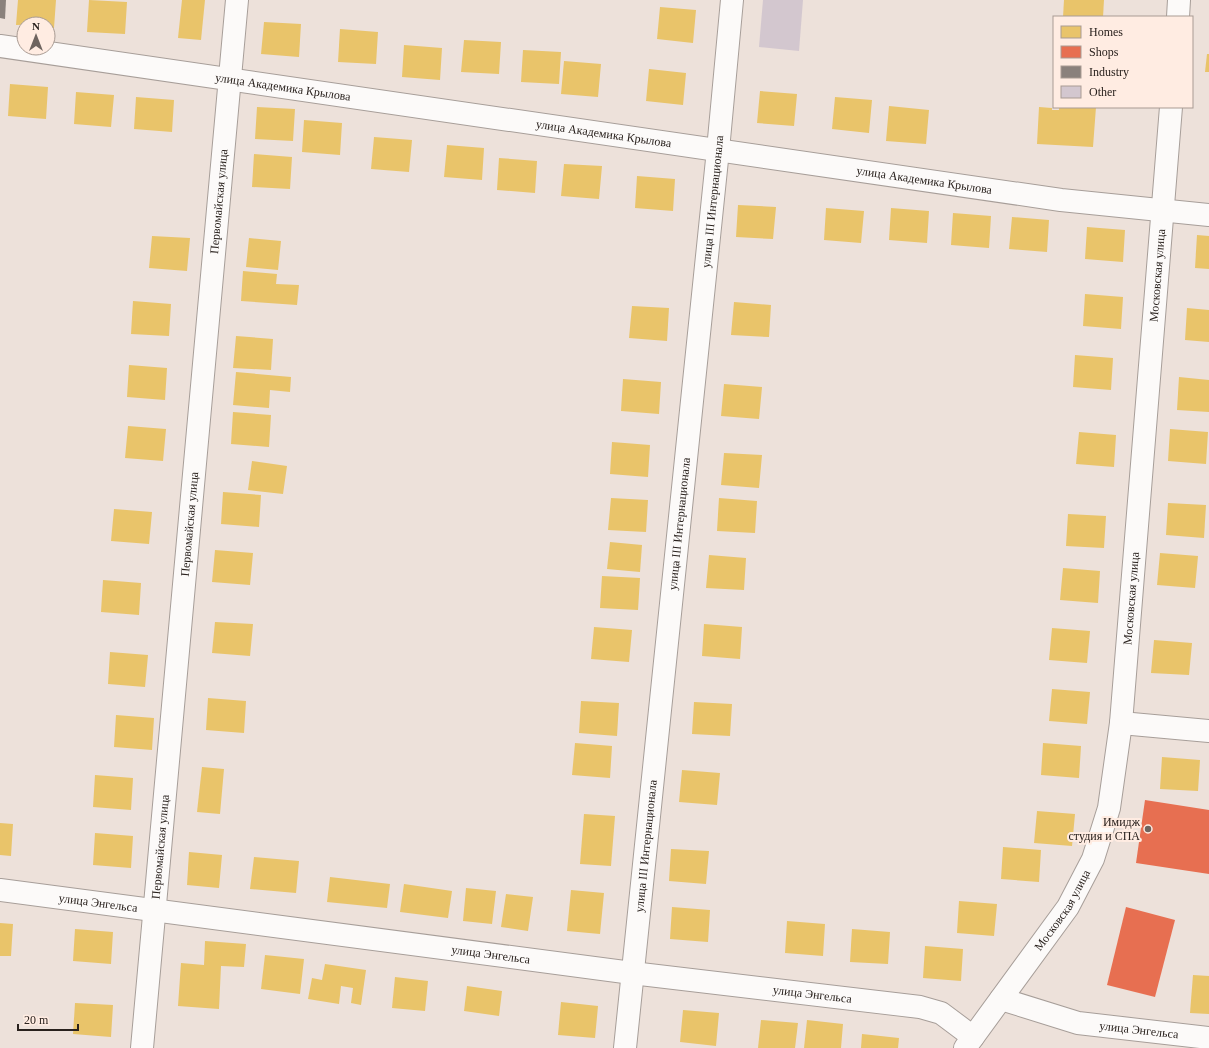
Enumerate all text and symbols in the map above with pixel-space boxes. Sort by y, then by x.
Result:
north arrow [16,16,56,56]
legend [1053,16,1193,108]
text: N [32,20,40,32]
text: Homes [1089,25,1123,39]
text: Shops [1089,45,1119,59]
text: Industry [1089,65,1129,79]
street label: улица Академика Крылова [214,70,352,104]
text: Other [1089,85,1116,99]
street label: улица Академика Крылова [535,117,673,150]
street label: улица III Интернационала [699,134,726,268]
street label: Первомайская улица [207,148,231,254]
street label: улица Академика Крылова [856,163,994,197]
street label: Московская улица [1147,228,1168,323]
street label: улица III Интернационала [665,456,693,591]
street label: Первомайская улица [178,470,201,577]
street label: Московская улица [1120,551,1142,646]
street label: улица III Интернационала [632,778,660,913]
street label: Первомайская улица [149,793,172,900]
place label: Имидж студия и СПА [1069,815,1141,843]
marker: Имидж студия и СПА [1143,824,1153,834]
street label: Московская улица [1032,867,1093,953]
street label: улица Энгельса [58,891,139,915]
street label: улица Энгельса [451,942,532,967]
street label: улица Энгельса [772,983,853,1006]
scale bar [18,1006,78,1032]
text: 20 m [24,1013,49,1027]
street label: улица Энгельса [1099,1019,1180,1042]

